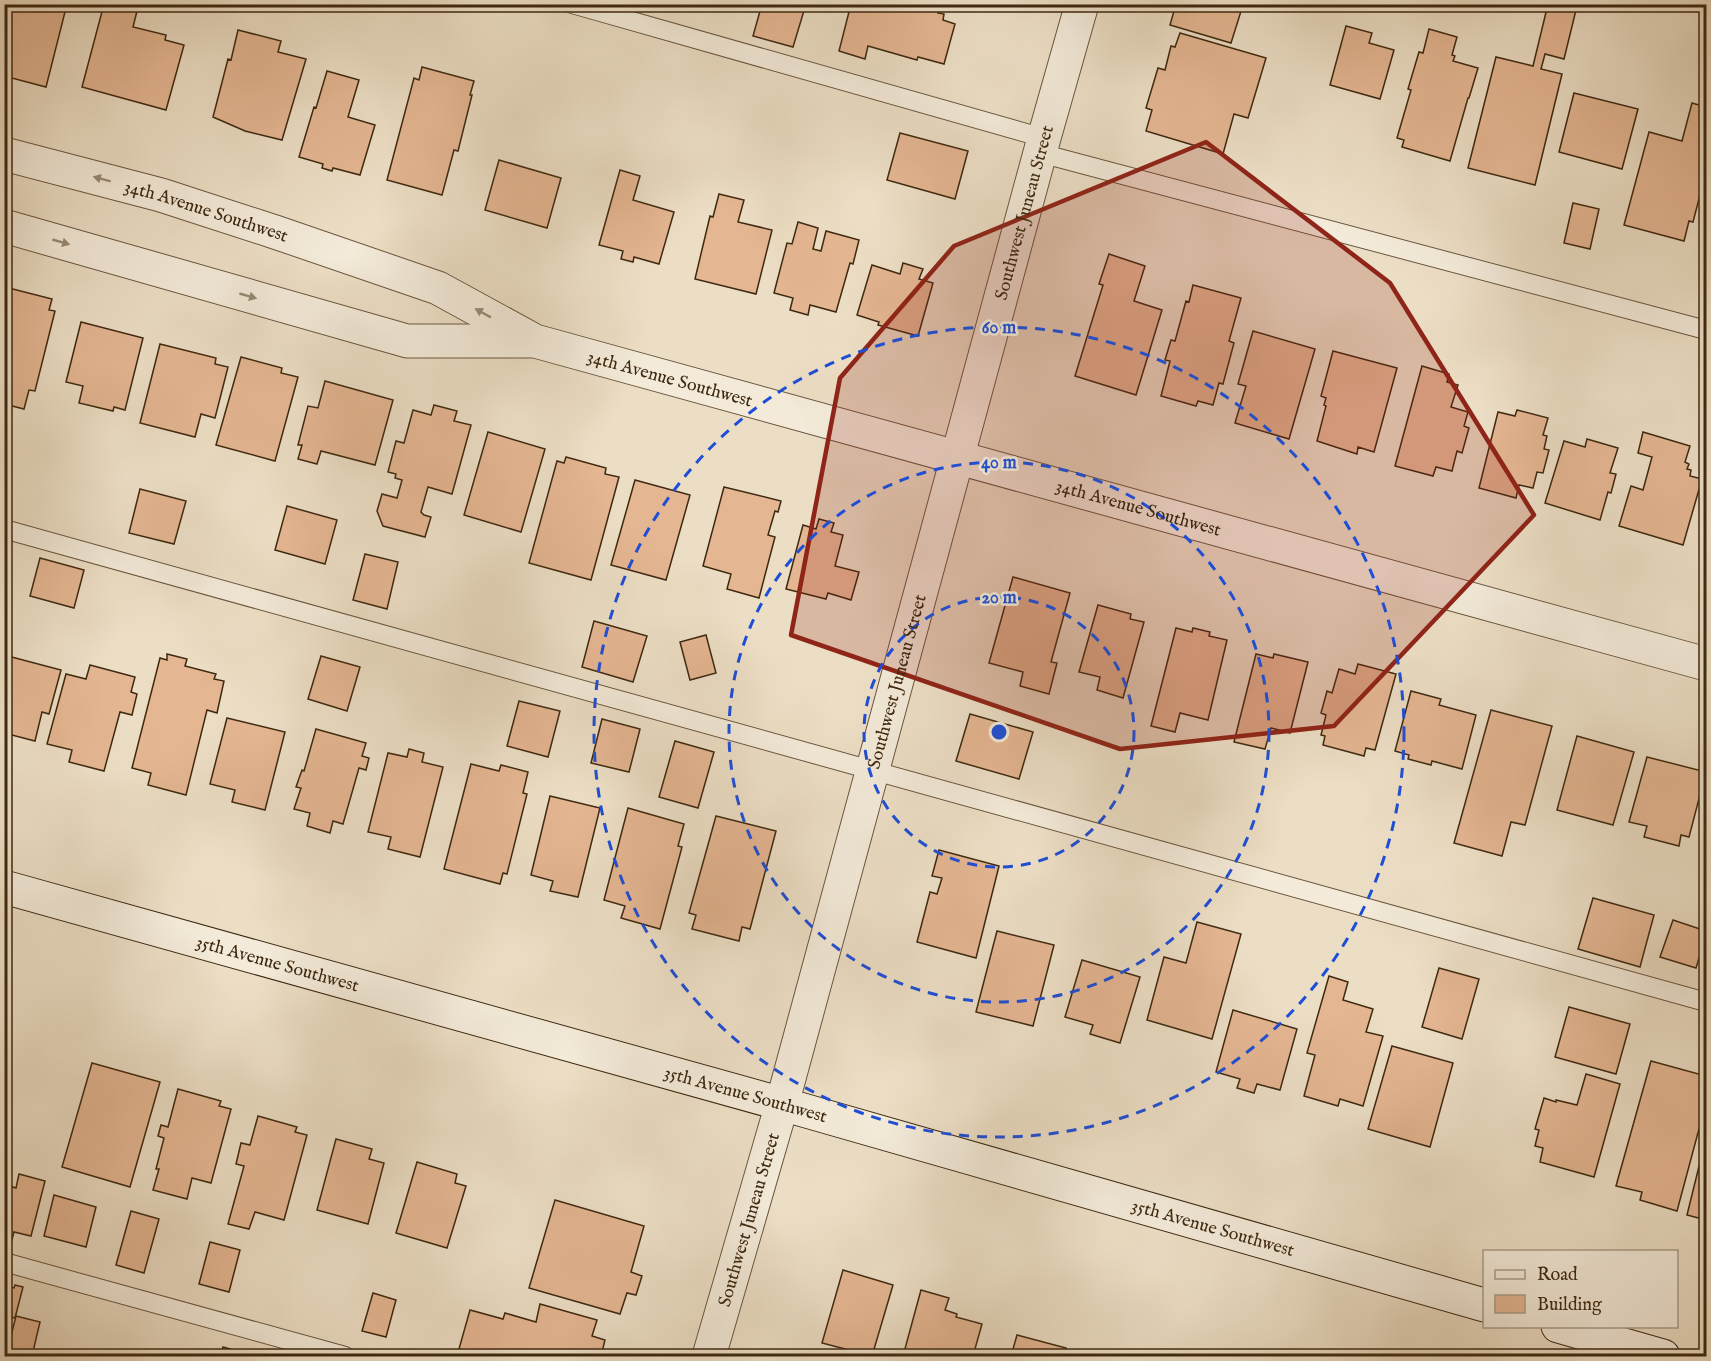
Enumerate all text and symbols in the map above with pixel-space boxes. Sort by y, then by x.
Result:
street label: Southwest Juneau Street [991,123,1060,303]
one-way arrow [93,174,111,184]
street label: 34th Avenue Southwest [121,176,291,249]
one-way arrow [52,238,70,247]
one-way arrow [239,291,257,301]
one-way arrow [474,308,491,318]
text: 60 m [982,317,1016,340]
street label: 34th Avenue Southwest [584,346,755,413]
text: 40 m [981,452,1017,475]
street label: 34th Avenue Southwest [1053,475,1223,543]
text: 20 m [981,587,1017,610]
street label: Southwest Juneau Street [863,592,933,772]
centre of rings [989,722,1009,742]
street label: 35th Avenue Southwest [193,931,361,998]
street label: 35th Avenue Southwest [661,1062,829,1129]
street label: Southwest Juneau Street [714,1130,786,1310]
street label: 35th Avenue Southwest [1129,1195,1297,1263]
legend [1483,1250,1678,1328]
text: Road [1537,1264,1578,1287]
text: Building [1537,1294,1602,1317]

